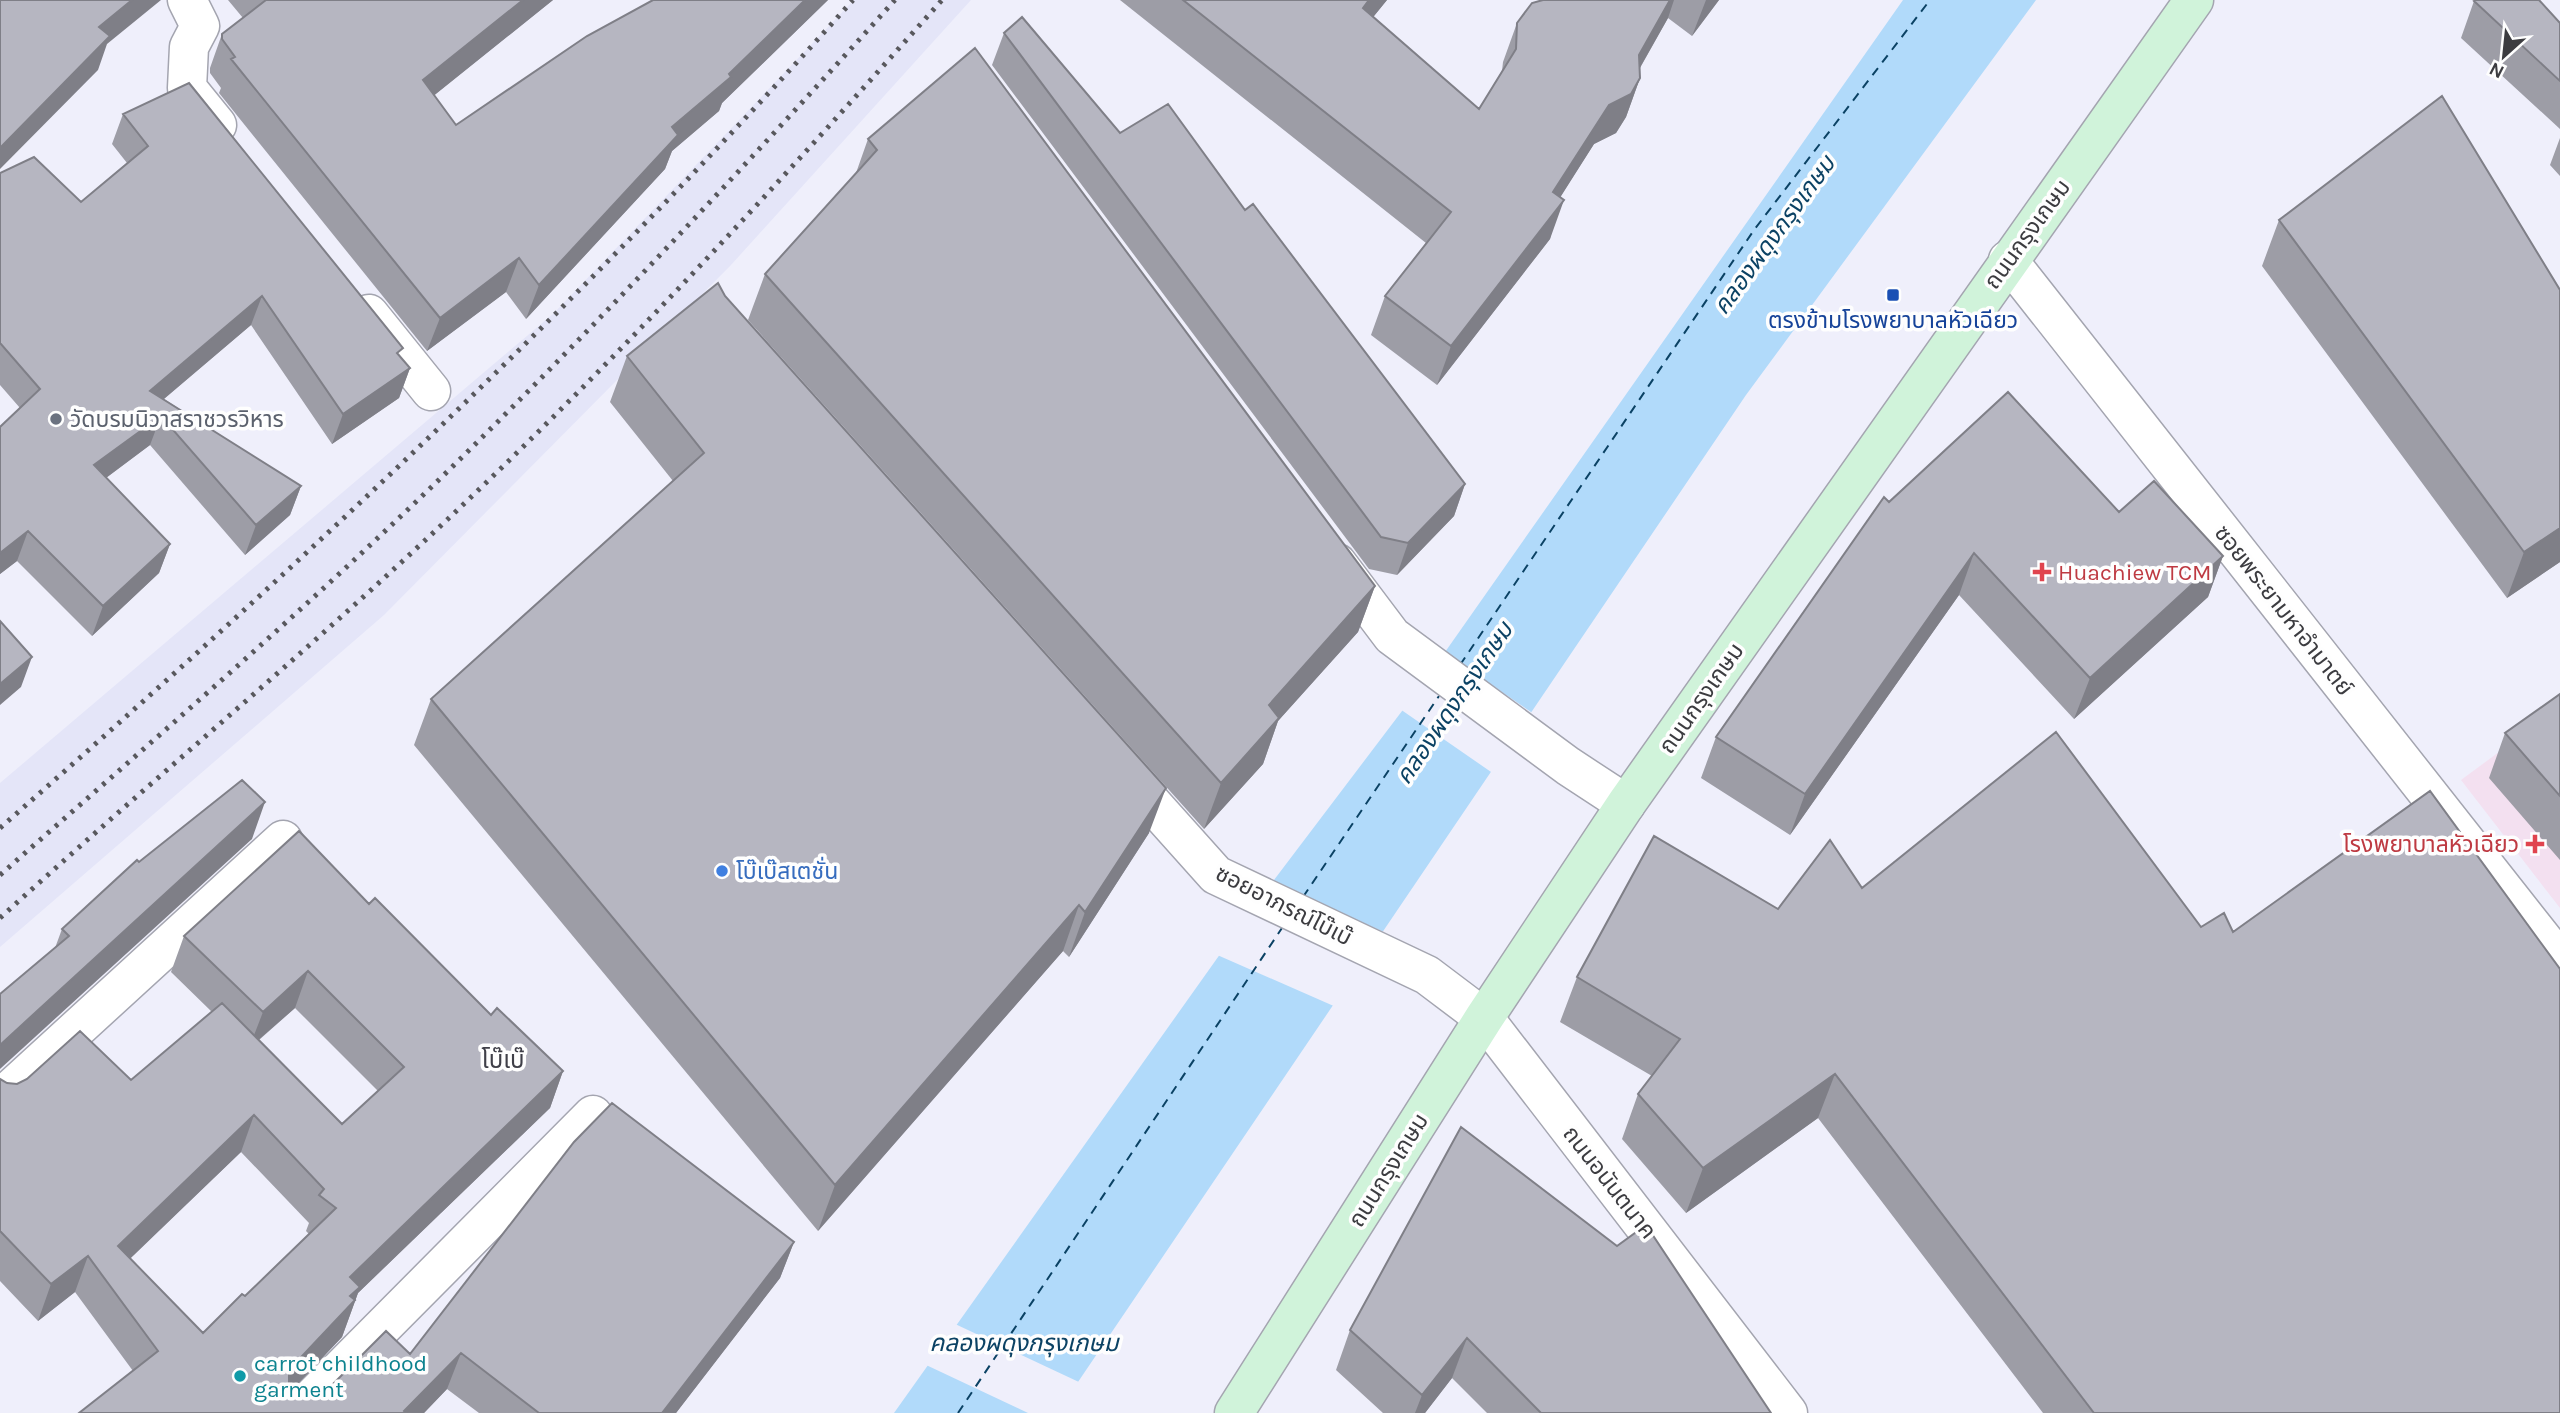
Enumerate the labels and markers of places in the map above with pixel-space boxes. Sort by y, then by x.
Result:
marker: ตรงข้ามโรงพยาบาลหัวเฉียว [1885,287,1901,303]
place label: ตรงข้ามโรงพยาบาลหัวเฉียว [1768,307,2018,334]
place label: วัดบรมนิวาสราชวรวิหาร [70,406,284,433]
marker: วัดบรมนิวาสราชวรวิหาร [48,411,64,427]
place label: Huachiew TCM [2058,559,2212,586]
marker: Huachiew TCM [2032,562,2052,582]
place label: โรงพยาบาลหัวเฉียว [2343,831,2519,858]
marker: โรงพยาบาลหัวเฉียว [2525,834,2545,854]
place label: โบ๊เบ๊สเตชั่น [736,856,838,885]
marker: โบ๊เบ๊สเตชั่น [714,863,730,879]
place label: carrot childhood garment [254,1350,427,1403]
marker: carrot childhood garment [232,1368,248,1384]

